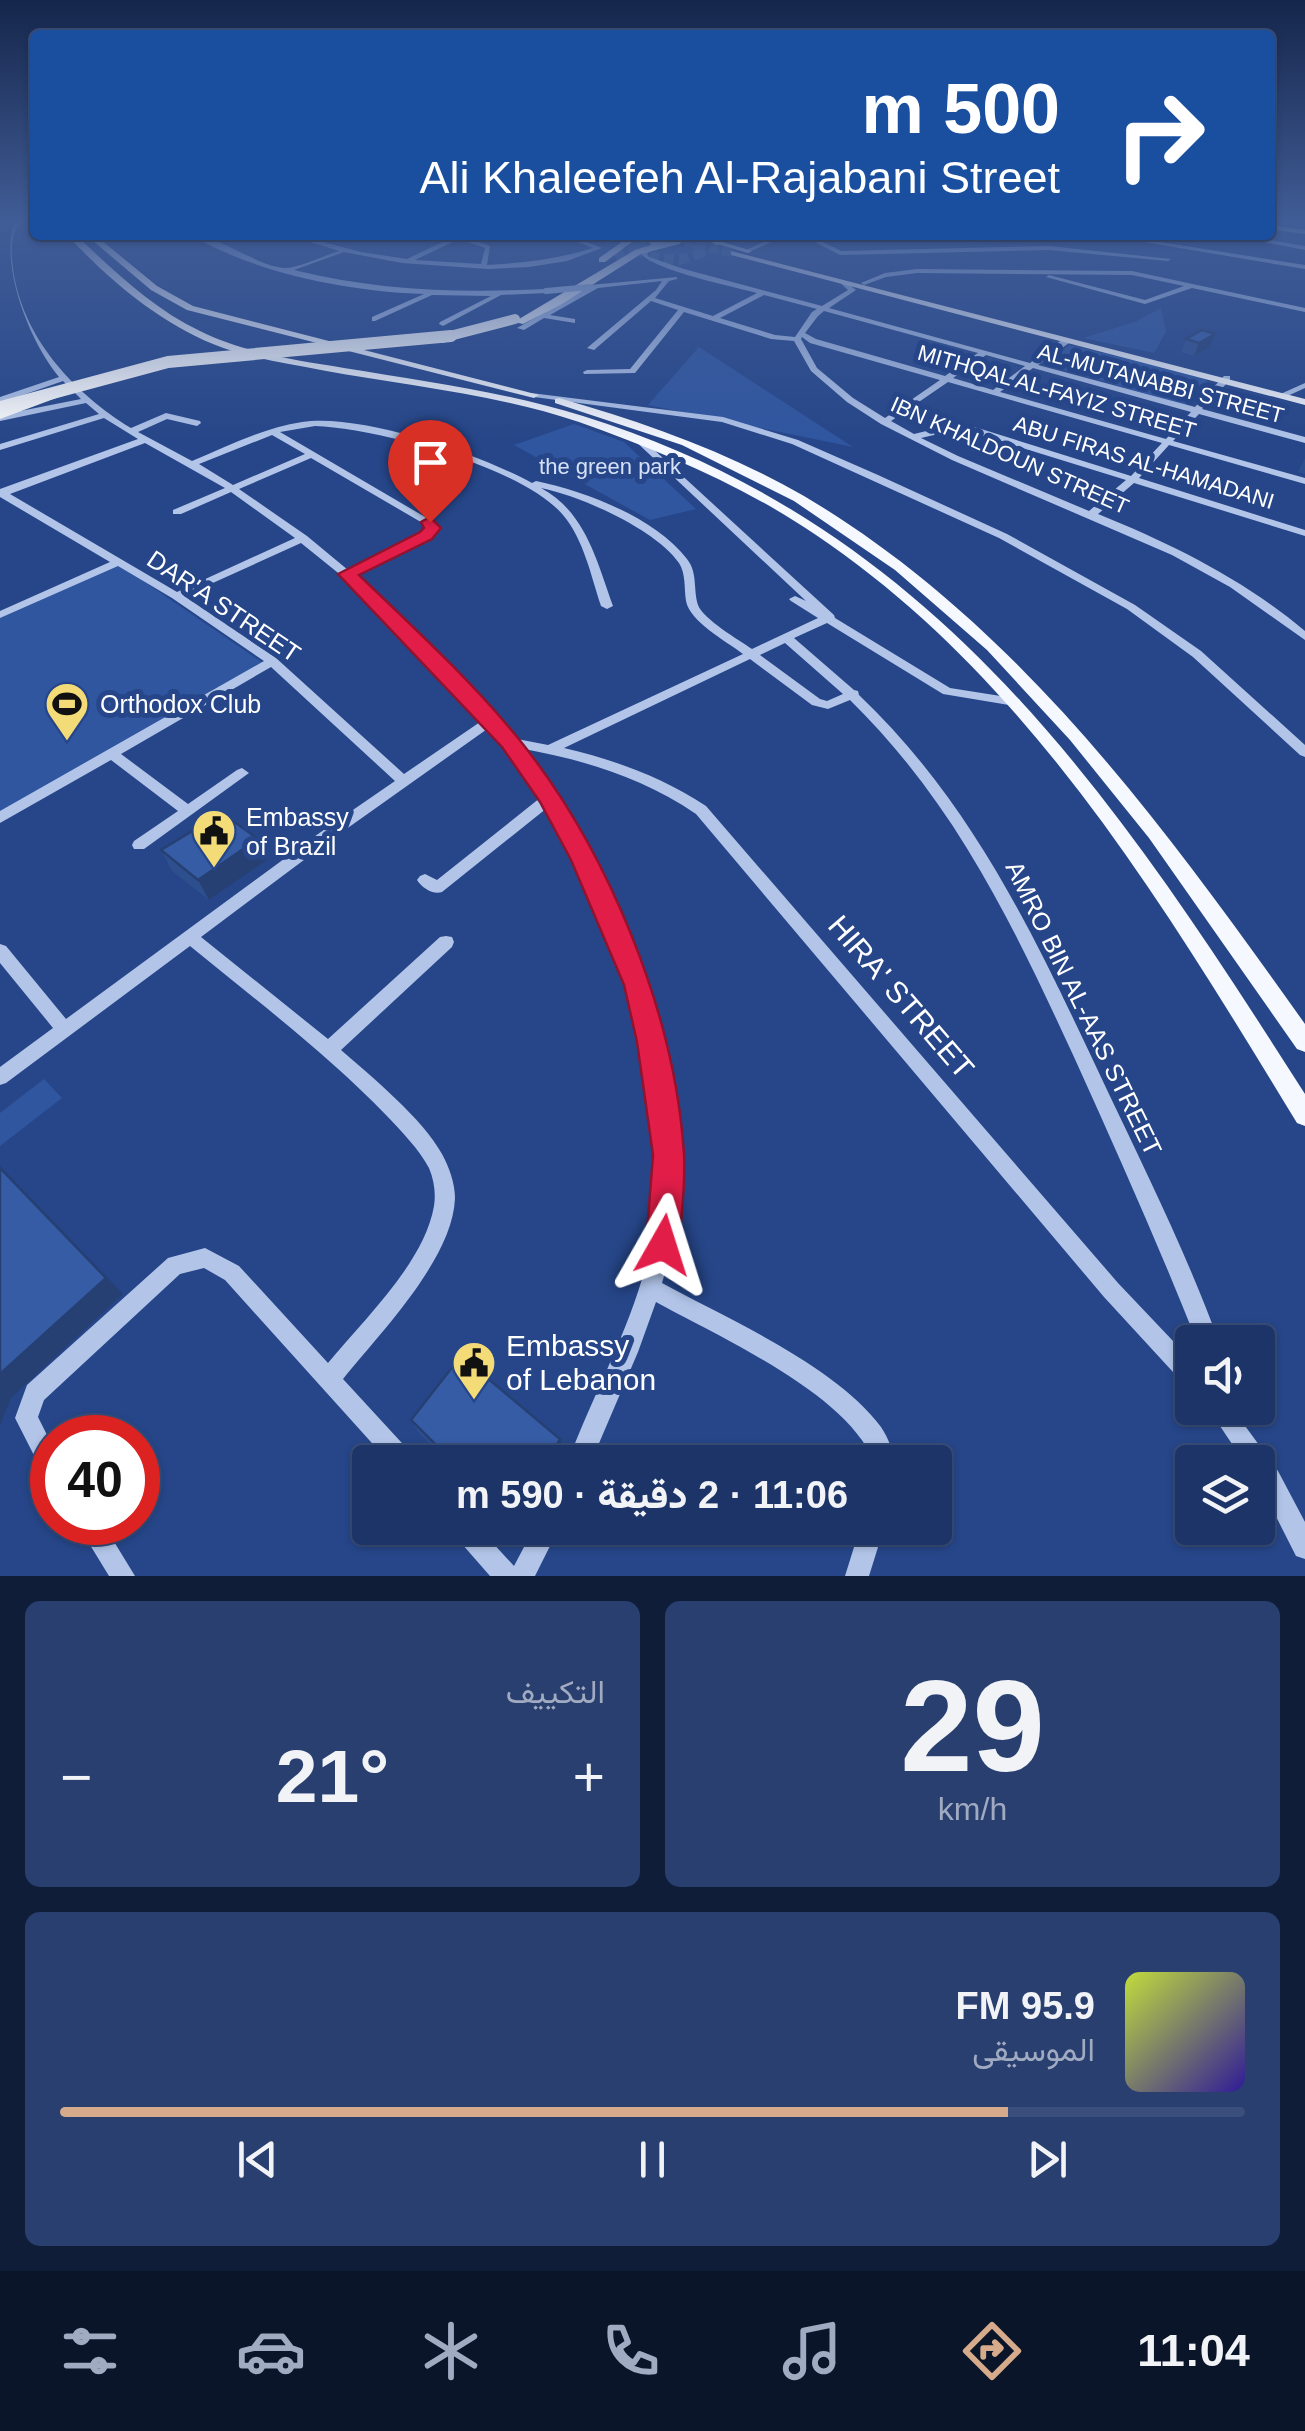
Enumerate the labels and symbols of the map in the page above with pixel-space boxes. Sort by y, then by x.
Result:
street label: AL-MUTANABBI STREET [1035,339,1287,428]
street label: MITHQAL AL-FAYIZ STREET [915,340,1199,443]
street label: IBN KHALDOUN STREET [887,392,1133,519]
street label: ABU FIRAS AL-HAMADANI [1010,411,1277,514]
pin [388,420,473,523]
park label: the green park [539,454,682,479]
street label: DAR'A STREET [142,545,306,667]
sports icon: Orthodox Club [44,681,90,742]
place label: Orthodox Club [100,690,261,718]
place label: Embassy of Brazil [246,803,349,860]
public building icon: Embassy of Brazil [191,808,237,869]
street label: AMRO BIN AL-AAS STREET [1000,856,1168,1160]
street label: HIRA' STREET [822,909,981,1085]
position arrow [611,1193,715,1297]
place label: Embassy of Lebanon [506,1329,656,1396]
public building icon: Embassy of Lebanon [451,1340,497,1401]
speed limit sign: 40 [30,1415,160,1545]

